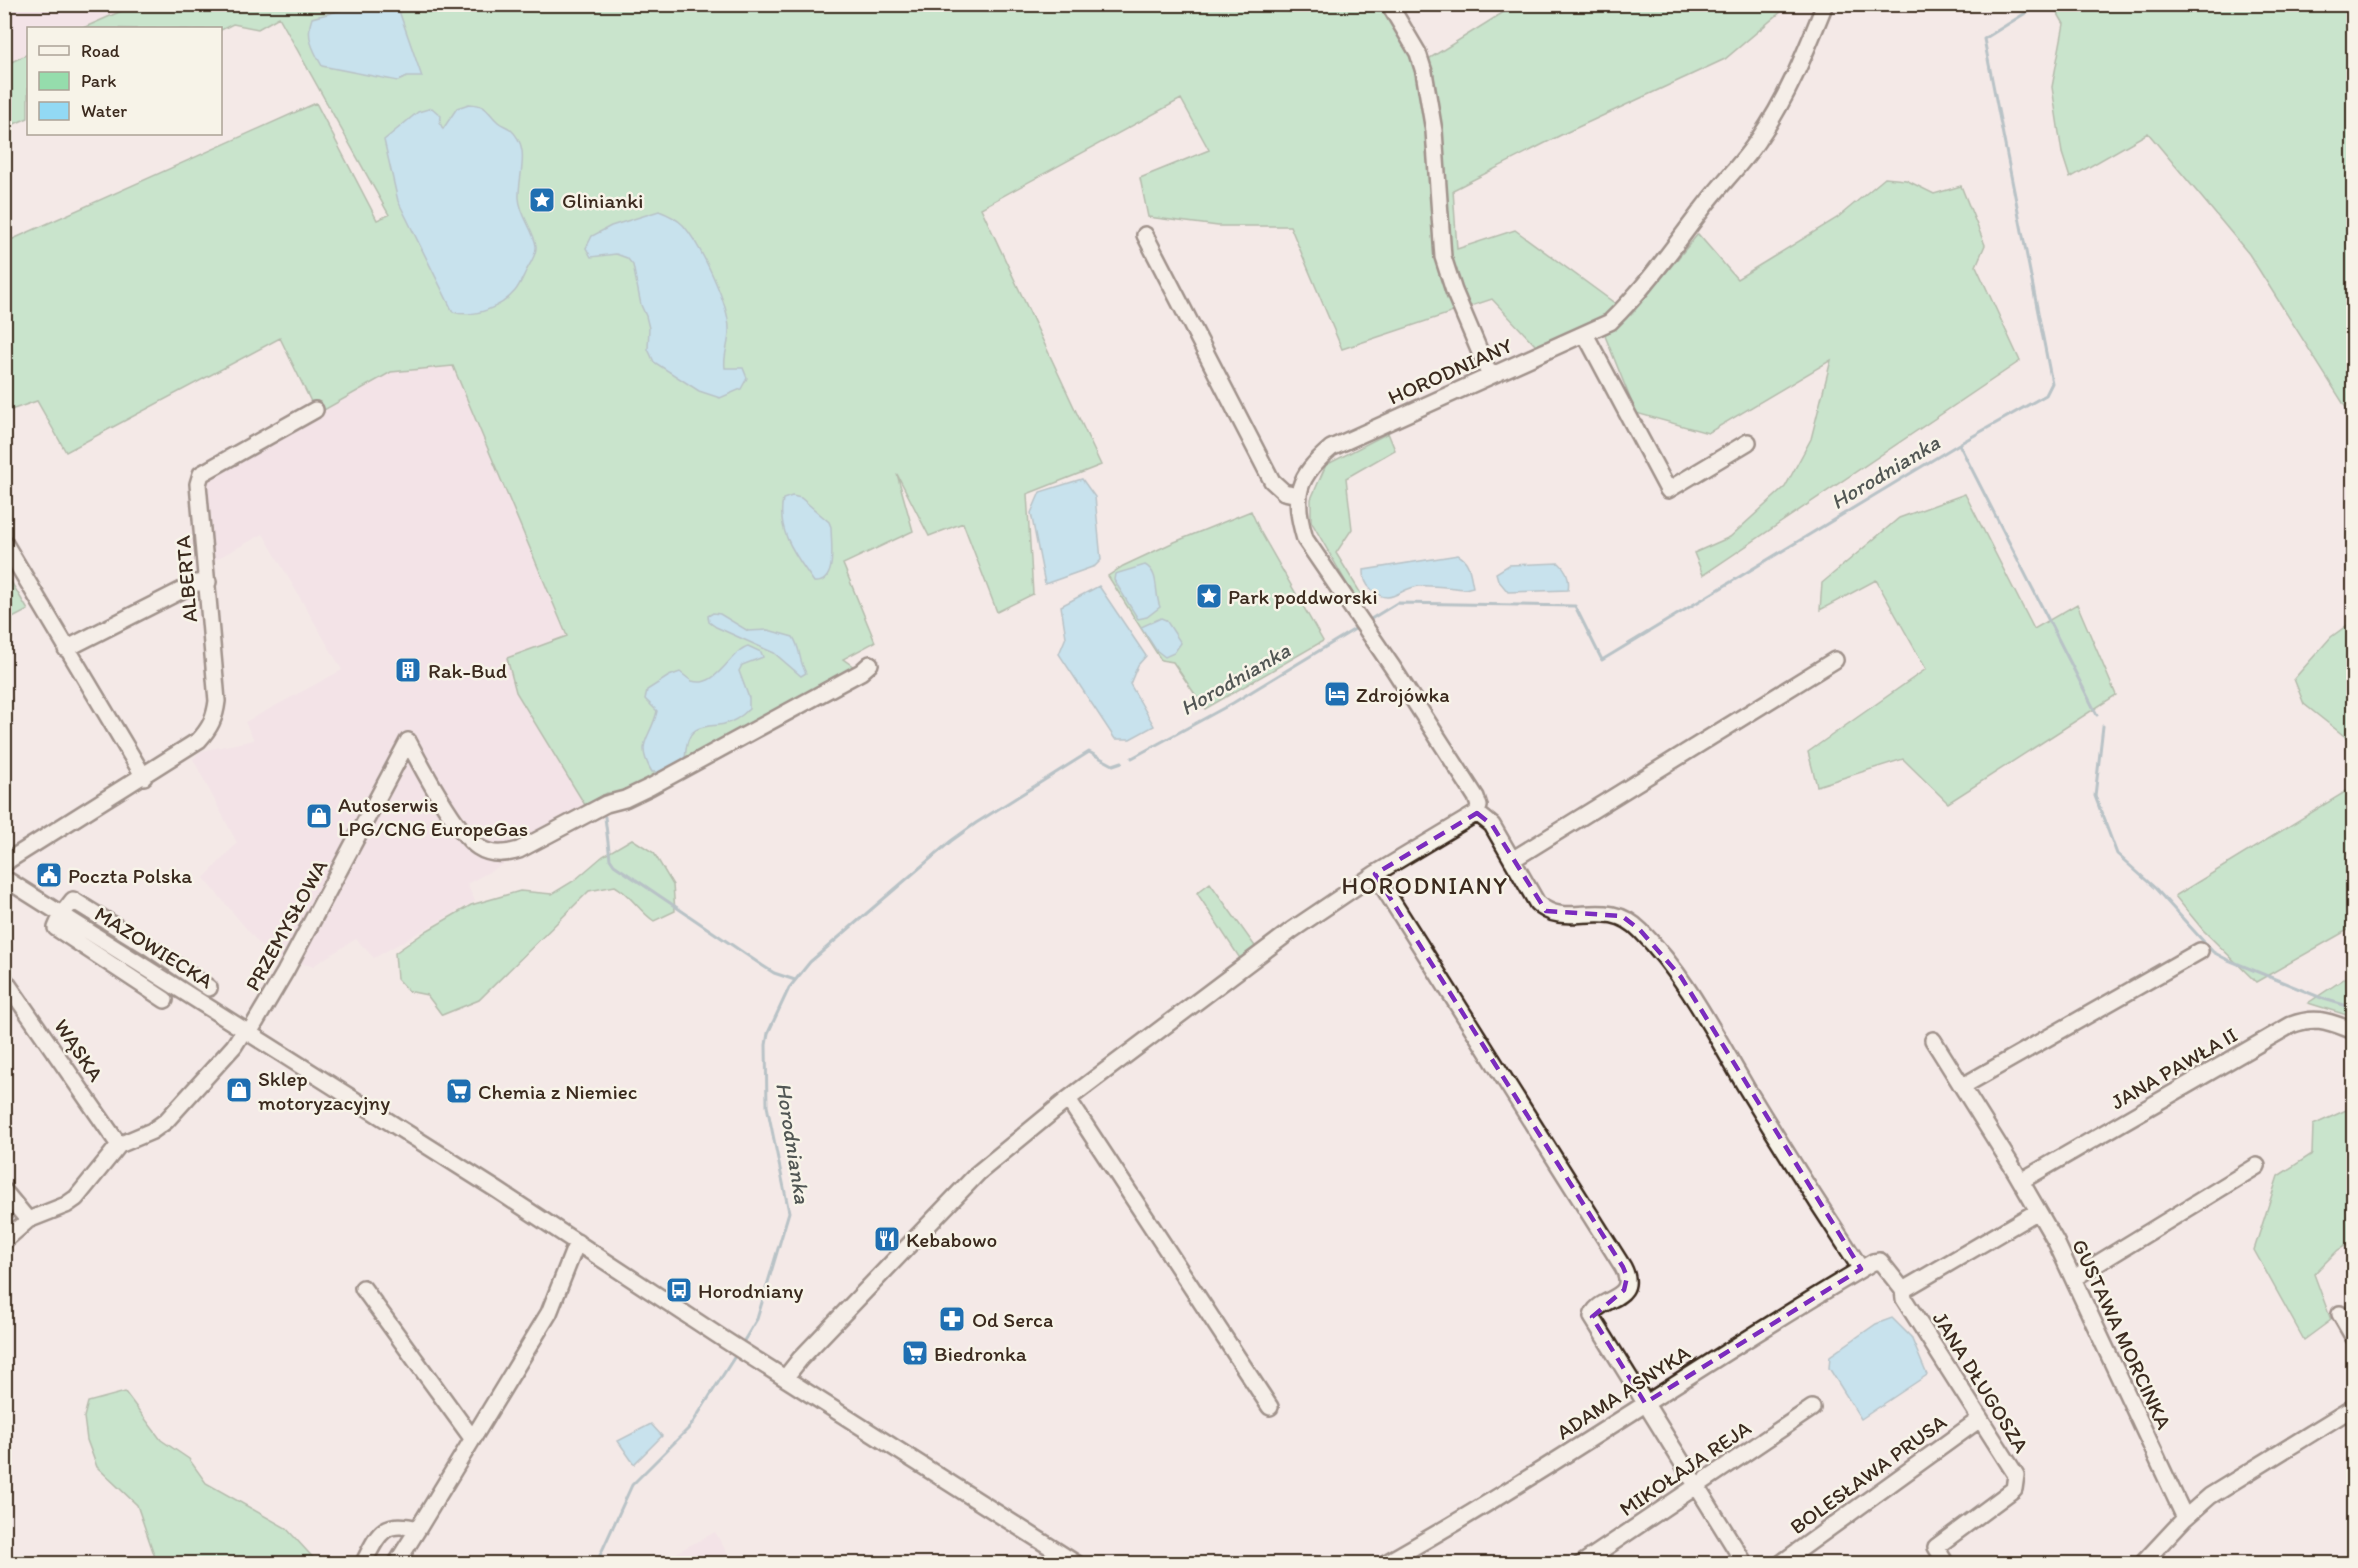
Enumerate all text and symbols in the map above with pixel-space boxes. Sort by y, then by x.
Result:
legend [27,27,222,135]
text: Road [81,40,120,62]
text: Park [81,70,116,92]
text: Water [81,100,127,122]
place icon: Glinianki [527,185,557,215]
place label: Glinianki [562,188,643,213]
street label: HORODNIANY [1384,332,1516,410]
water label: Horodnianka [1826,428,1945,515]
street label: ALBERTA [170,534,202,624]
place icon: Park poddworski [1194,581,1224,611]
place label: Park poddworski [1228,584,1378,609]
water label: Horodnianka [1175,636,1296,721]
building icon: Rak-Bud [393,655,423,685]
place label: Rak-Bud [428,658,507,683]
hotel icon: Zdrojówka [1322,679,1352,709]
place label: Zdrojówka [1356,682,1450,707]
place label: Autoserwis LPG/CNG EuropeGas [338,792,528,841]
shop icon: Autoserwis LPG/CNG EuropeGas [304,801,334,831]
street label: PRZEMYSŁOWA [240,854,333,995]
public building icon: Poczta Polska [34,860,64,890]
place label: Poczta Polska [68,863,192,888]
district label: HORODNIANY [1342,871,1508,900]
street label: MAZOWIECKA [90,901,218,994]
street label: WĄSKA [49,1014,109,1086]
street label: JANA PAWŁA II [2106,1022,2242,1114]
place label: Sklep motoryzacyjny [258,1066,390,1115]
shop icon: Sklep motoryzacyjny [224,1075,254,1105]
supermarket icon: Chemia z Niemiec [444,1076,474,1106]
place label: Chemia z Niemiec [478,1079,637,1104]
water label: Horodnianka [770,1081,816,1207]
restaurant icon: Kebabowo [872,1224,902,1254]
place label: Kebabowo [906,1227,997,1252]
street label: GUSTAWA MORCINKA [2067,1235,2177,1433]
bus stop icon: Horodniany [664,1275,694,1305]
place label: Horodniany [698,1278,804,1303]
pharmacy icon: Od Serca [937,1304,967,1334]
place label: Od Serca [972,1307,1053,1332]
street label: JANA DŁUGOSZA [1928,1307,2035,1458]
supermarket icon: Biedronka [900,1338,930,1368]
street label: ADAMA ASNYKA [1552,1339,1695,1444]
place label: Biedronka [934,1341,1027,1366]
street label: BOLESŁAWA PRUSA [1785,1409,1952,1539]
street label: MIKOŁAJA REJA [1615,1415,1756,1521]

